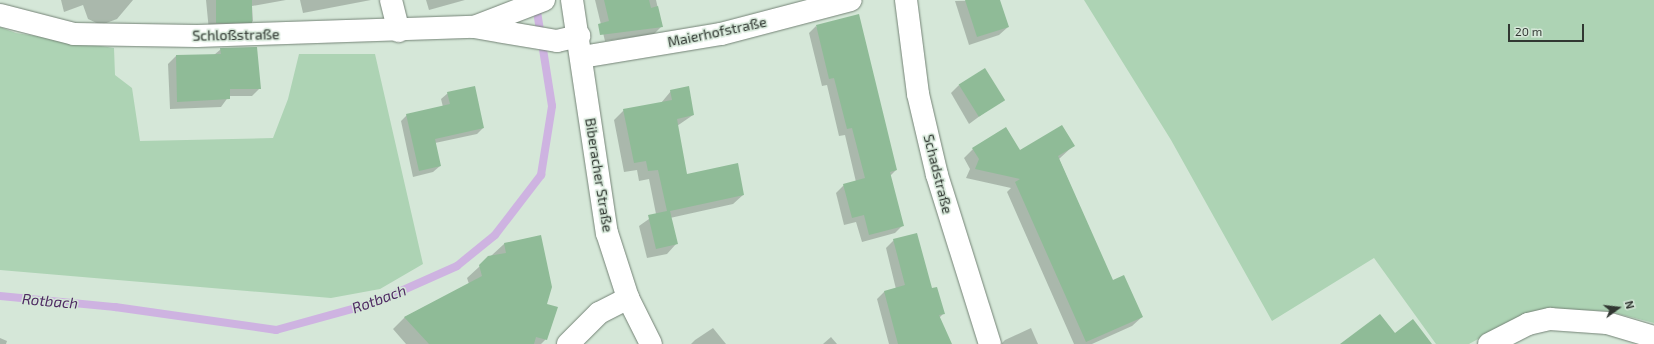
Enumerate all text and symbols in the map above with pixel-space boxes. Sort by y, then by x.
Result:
street label: Maierhofstraße [666,13,768,51]
scale bar [1510,16,1586,42]
text: 20 m [1515,24,1542,38]
street label: Schloßstraße [192,26,280,44]
street label: Biberacher Straße [582,117,616,233]
street label: Schadstraße [920,133,956,215]
water label: Rotbach [349,281,409,317]
north arrow [1598,288,1638,328]
water label: Rotbach [21,290,79,312]
text: N [1623,299,1637,310]

